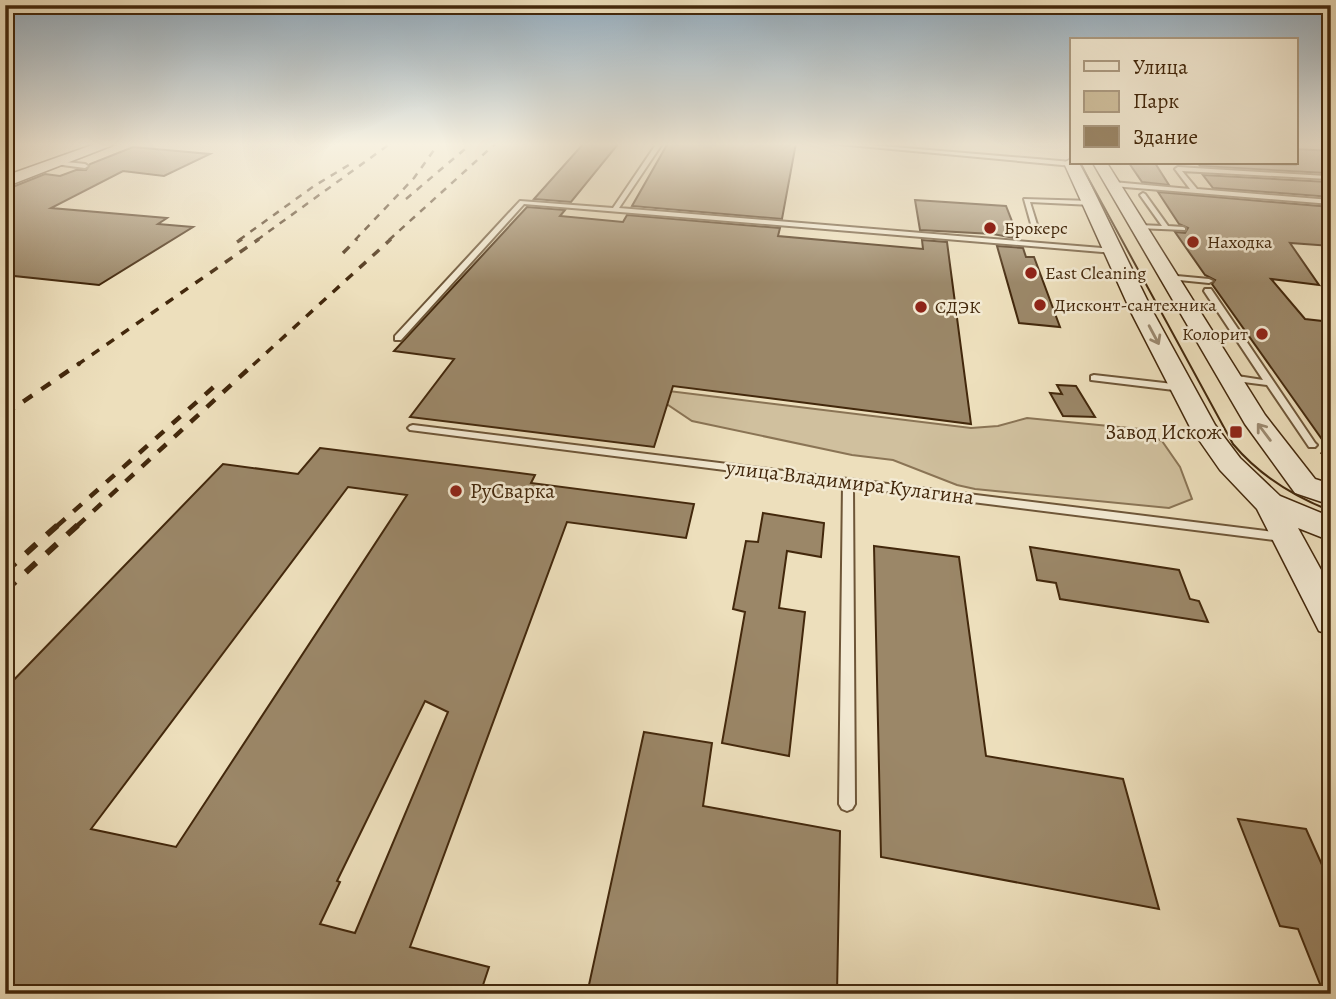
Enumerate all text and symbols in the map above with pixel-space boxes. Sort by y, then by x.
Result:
legend [1070,38,1298,164]
text: Улица [1133,53,1188,81]
text: Парк [1133,87,1179,115]
text: Здание [1133,123,1198,151]
place label: Брокерс [1004,216,1068,240]
marker: Брокерс [982,220,998,236]
place label: Находка [1207,230,1273,254]
marker: Находка [1185,234,1201,250]
place label: East Cleaning [1045,261,1146,285]
marker: East Cleaning [1023,265,1039,281]
place label: Дисконт-сантехника [1054,293,1217,317]
place label: СДЭК [935,295,981,319]
marker: Дисконт-сантехника [1032,297,1048,313]
marker: СДЭК [913,299,929,315]
place label: Колорит [1182,322,1248,346]
one-way arrow [1148,324,1161,345]
marker: Колорит [1254,326,1270,342]
place label: Завод Искож [1105,418,1222,446]
one-way arrow [1257,423,1271,442]
marker: Завод Искож [1228,424,1244,440]
street label: улица Владимира Кулагина [723,453,976,511]
place label: РуСварка [470,477,555,505]
marker: РуСварка [448,483,464,499]

